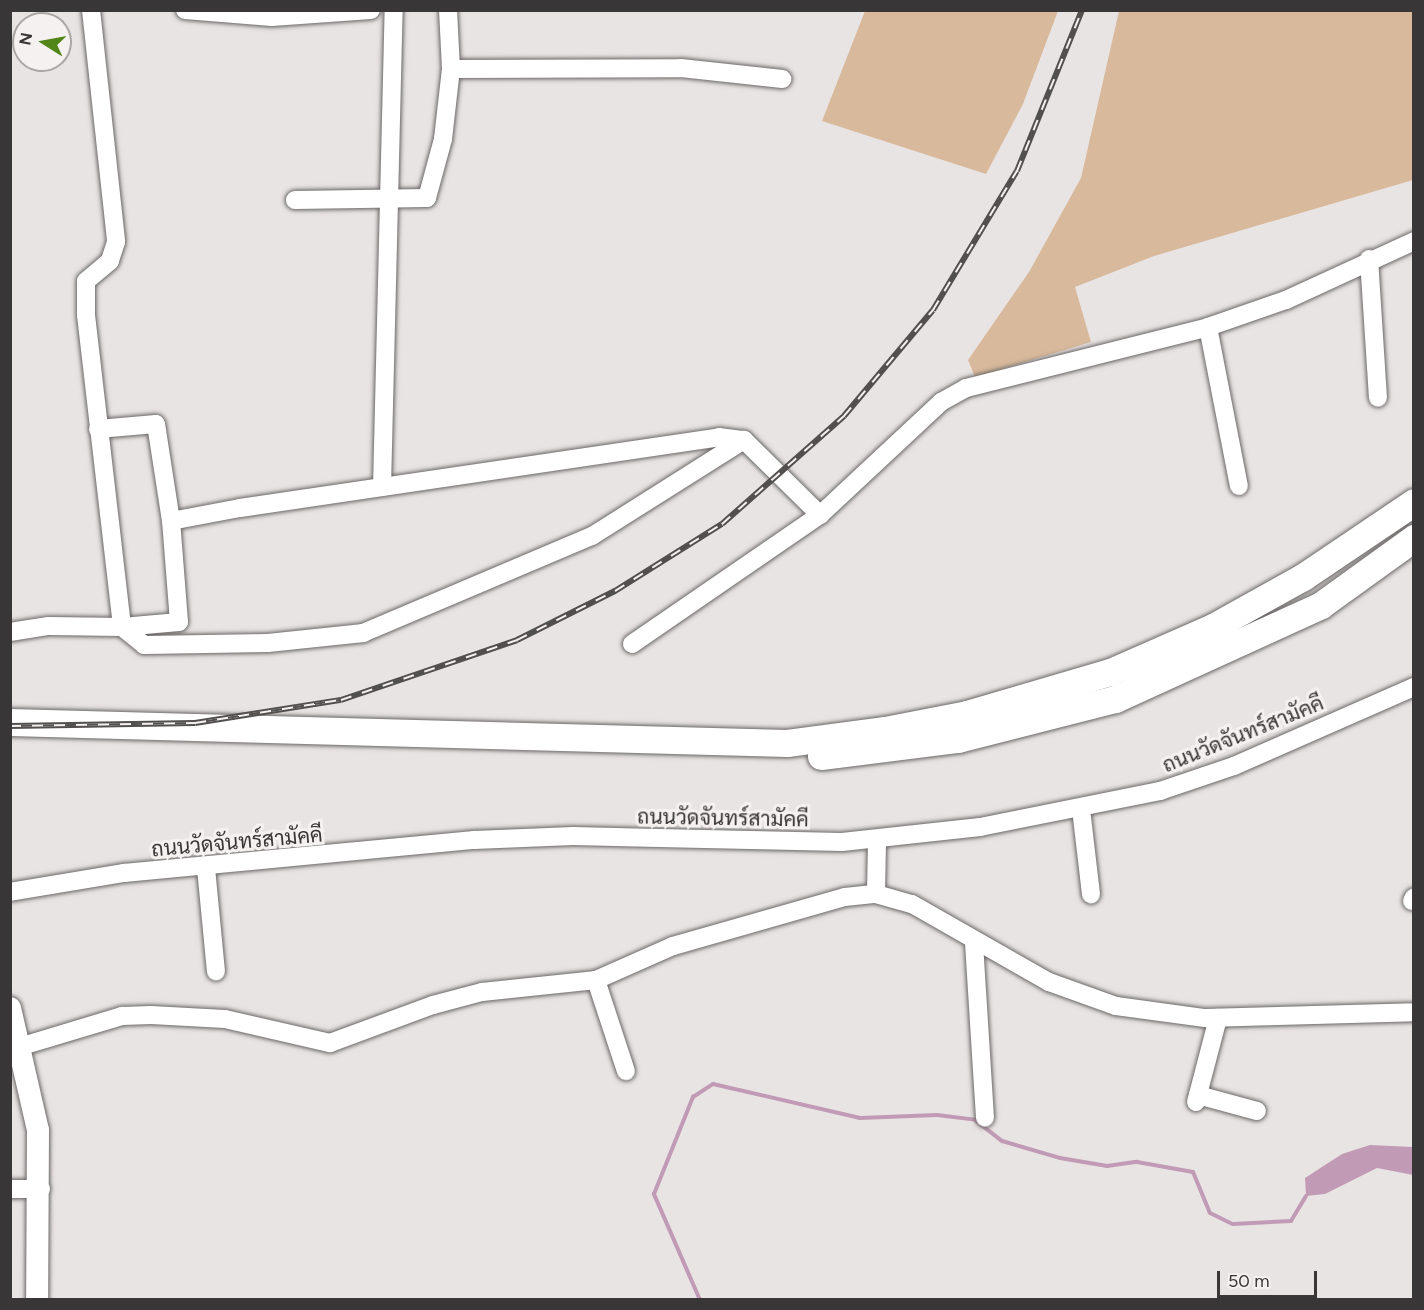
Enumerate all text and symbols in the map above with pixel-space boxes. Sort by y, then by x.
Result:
north arrow [12,12,72,72]
text: N [15,31,36,47]
street label: ถนนวัดจันทร์สามัคคี [1159,690,1327,778]
street label: ถนนวัดจันทร์สามัคคี [637,804,809,832]
street label: ถนนวัดจันทร์สามัคคี [150,822,324,862]
scale bar [1220,1259,1320,1297]
text: 50 m [1228,1270,1270,1292]

